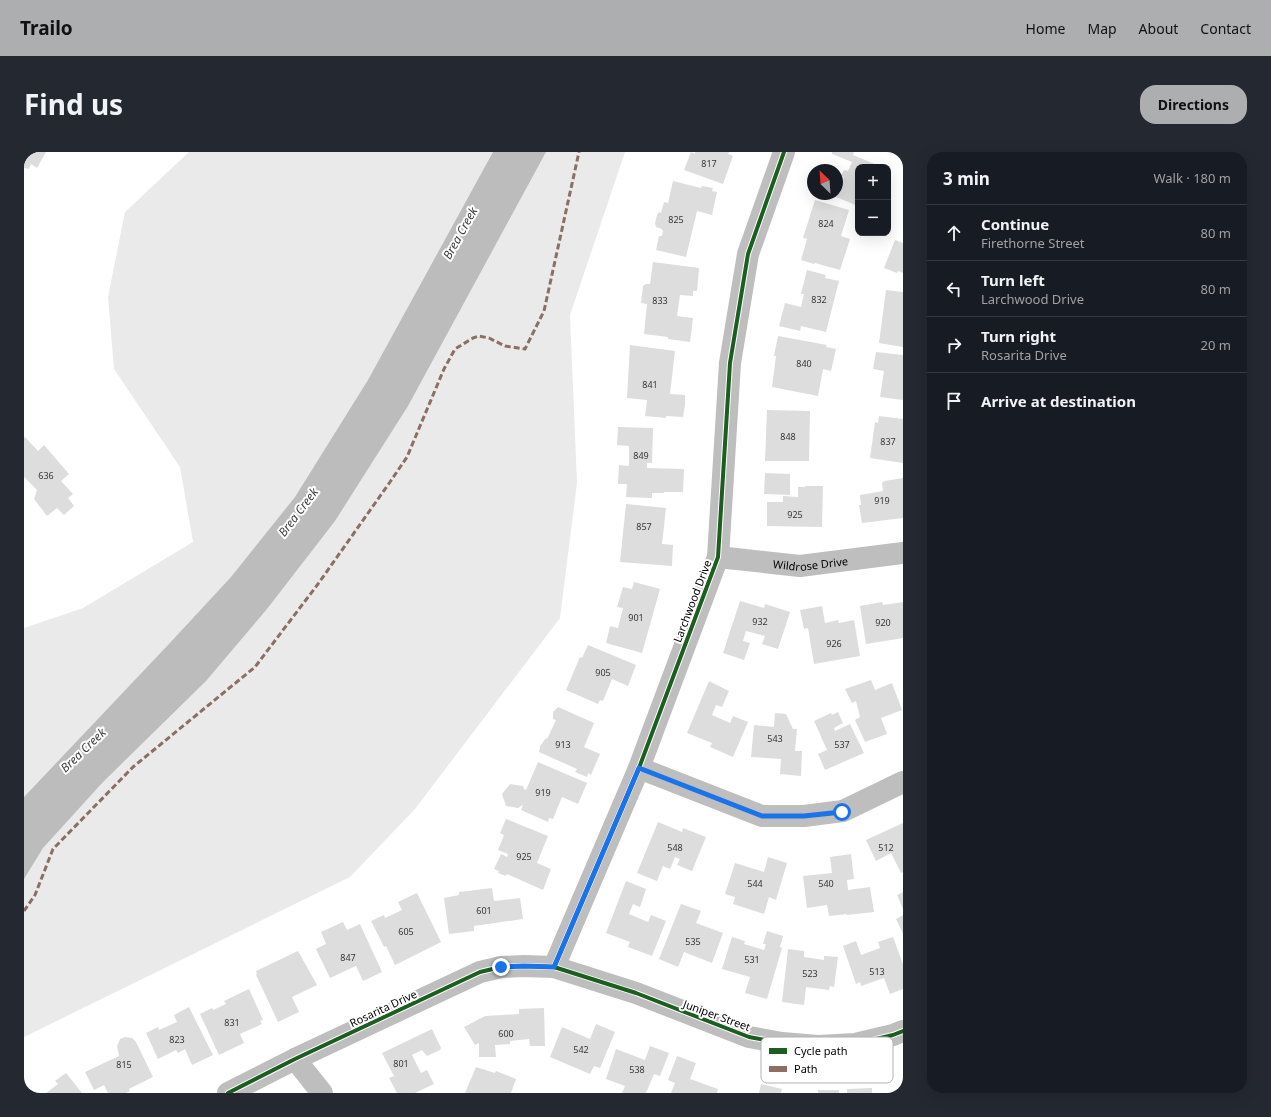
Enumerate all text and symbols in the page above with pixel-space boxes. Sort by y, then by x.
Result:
text: Trailo [20,15,73,41]
text: Home [1026,19,1065,38]
text: Map [1087,19,1117,38]
text: About [1139,19,1178,38]
text: Contact [1200,19,1251,38]
text: Find us [24,85,123,123]
button: Directions [1140,85,1247,124]
house number: 817 [701,157,717,170]
north arrow [807,164,843,200]
map controls [855,164,891,236]
button: + [855,164,891,200]
text: 3 min [943,167,990,190]
text: Walk · 180 m [1153,169,1231,187]
button: − [855,200,891,236]
water label: Brea Creek [439,203,482,262]
house number: 825 [668,213,684,226]
text: Continue [981,214,1049,234]
house number: 824 [818,217,834,230]
icon: ahead [943,222,965,244]
text: 80 m [1201,224,1231,242]
text: Firethorne Street [981,234,1085,252]
text: Turn left [981,270,1045,290]
icon: left [943,278,965,300]
text: 80 m [1201,280,1231,298]
text: Larchwood Drive [981,290,1084,308]
house number: 832 [811,293,827,306]
house number: 833 [652,294,668,307]
text: Turn right [981,326,1056,346]
icon: right [943,334,965,356]
text: 20 m [1201,336,1231,354]
text: Rosarita Drive [981,346,1067,364]
house number: 840 [796,357,812,370]
house number: 841 [642,378,658,391]
icon: arrive [943,390,965,412]
text: Arrive at destination [981,391,1136,411]
house number: 848 [780,430,796,443]
house number: 837 [880,435,896,448]
house number: 849 [633,449,649,462]
house number: 636 [38,469,54,482]
water label: Brea Creek [274,483,323,540]
house number: 919 [874,494,890,507]
house number: 925 [787,508,803,521]
house number: 857 [636,520,652,533]
street label: Wildrose Drive [772,553,849,574]
street label: Larchwood Drive [669,558,715,644]
house number: 901 [628,611,644,624]
house number: 932 [752,615,768,628]
house number: 920 [875,616,891,629]
house number: 926 [826,637,842,650]
house number: 905 [595,666,611,679]
water label: Brea Creek [57,723,110,776]
house number: 543 [767,732,783,745]
house number: 913 [555,738,571,751]
house number: 537 [834,738,850,751]
house number: 919 [535,786,551,799]
route start [833,803,851,821]
house number: 548 [667,841,683,854]
house number: 512 [878,841,894,854]
house number: 925 [516,850,532,863]
house number: 544 [747,877,763,890]
house number: 540 [818,877,834,890]
house number: 601 [476,904,492,917]
house number: 605 [398,925,414,938]
house number: 535 [685,935,701,948]
house number: 847 [340,951,356,964]
house number: 531 [744,953,760,966]
route end [492,958,510,976]
house number: 513 [869,965,885,978]
house number: 523 [802,967,818,980]
street label: Rosarita Drive [347,986,419,1030]
street label: Juniper Street [680,996,753,1034]
house number: 831 [224,1016,240,1029]
house number: 600 [498,1027,514,1040]
house number: 823 [169,1033,185,1046]
legend [761,1037,893,1083]
house number: 542 [573,1043,589,1056]
text: Cycle path [794,1043,847,1058]
house number: 801 [393,1057,409,1070]
house number: 815 [116,1058,132,1071]
text: Path [794,1061,818,1076]
house number: 538 [629,1063,645,1076]

